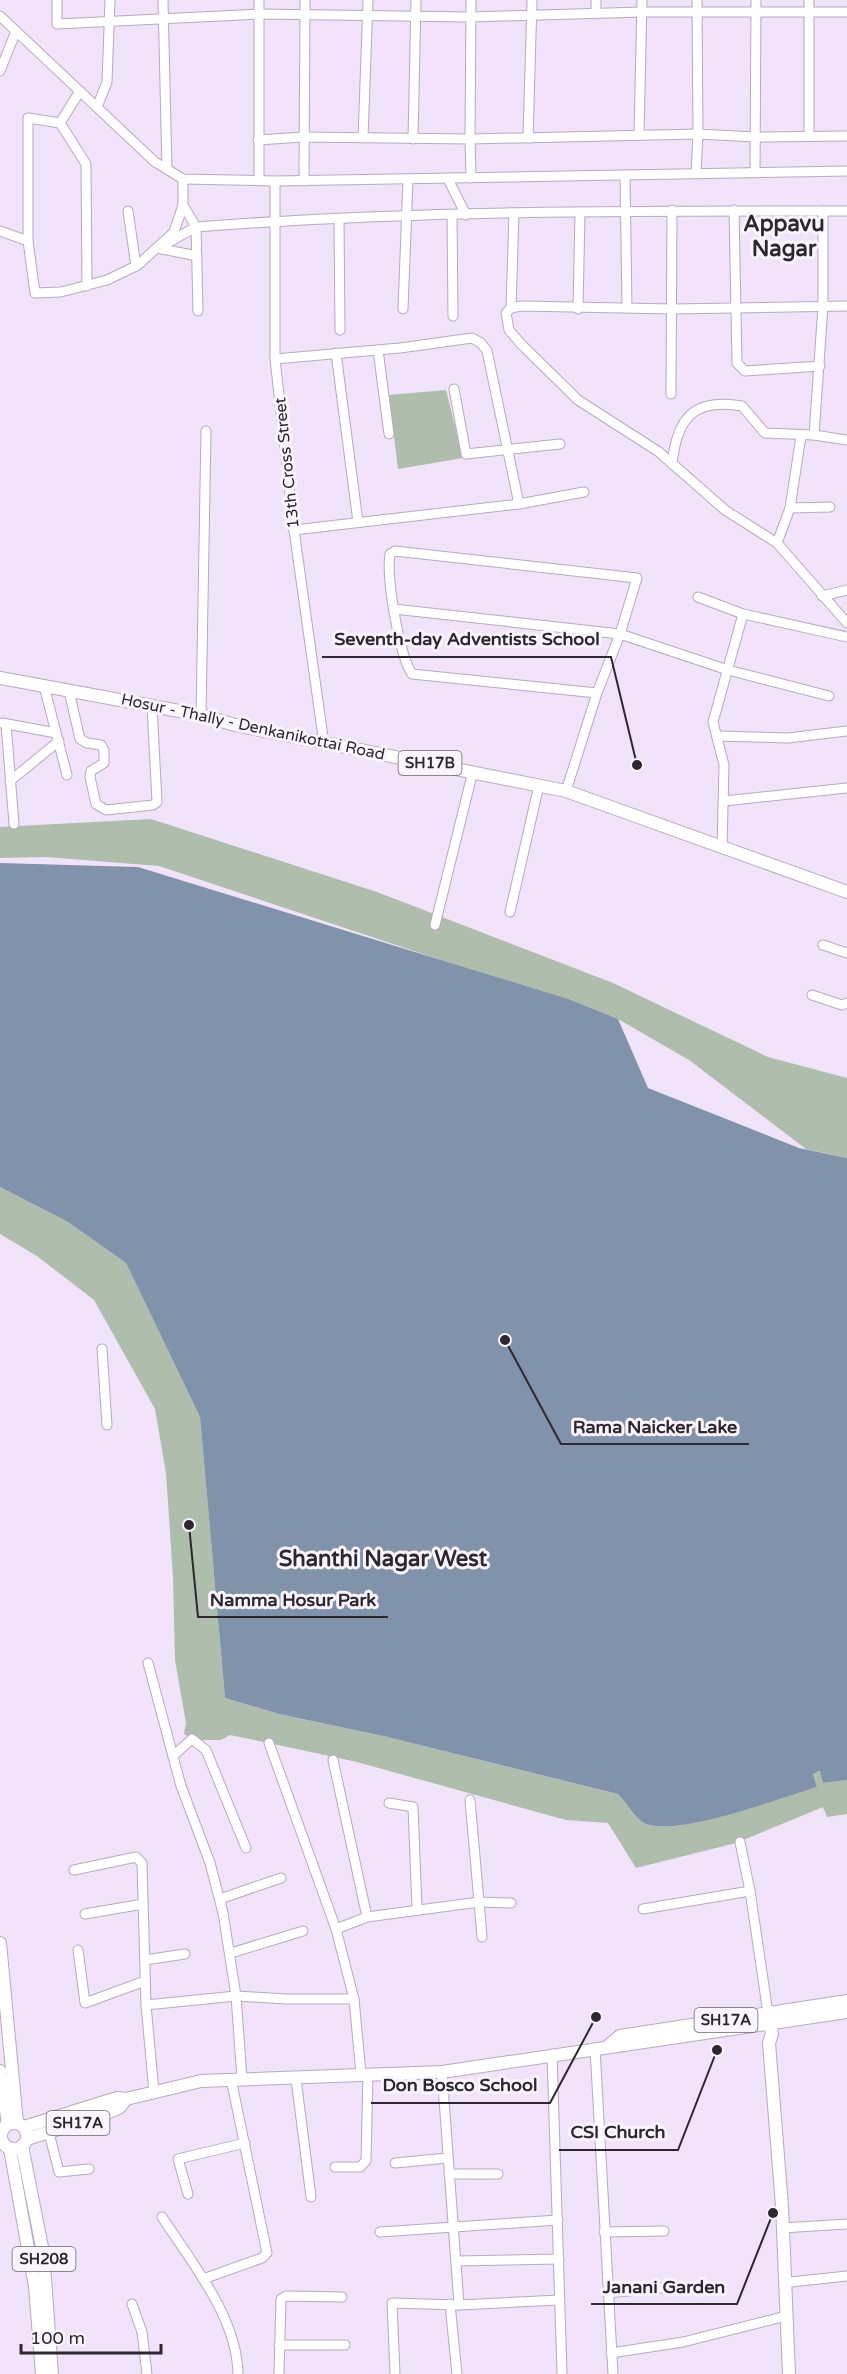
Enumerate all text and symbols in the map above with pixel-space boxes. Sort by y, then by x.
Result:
district label: Appavu Nagar [743,211,825,262]
street label: 13th Cross Street [270,396,304,530]
callout: Seventh-day Adventists School [322,621,611,657]
text: Seventh-day Adventists School [334,628,600,650]
street label: Hosur - Thally - Denkanikottai Road [119,689,387,765]
road number: SH17B [398,751,462,775]
callout: Rama Naicker Lake [561,1408,749,1444]
text: Rama Naicker Lake [573,1416,737,1438]
district label: Shanthi Nagar West [279,1546,488,1572]
callout: Namma Hosur Park [198,1581,388,1617]
text: Namma Hosur Park [210,1589,376,1611]
road number: SH17A [694,2008,758,2032]
callout: Don Bosco School [371,2067,550,2103]
text: Don Bosco School [383,2074,537,2096]
road number: SH17A [46,2111,110,2135]
callout: CSI Church [559,2114,678,2150]
text: CSI Church [571,2121,665,2143]
road number: SH208 [12,2247,76,2271]
callout: Janani Garden [591,2268,737,2304]
text: Janani Garden [602,2276,725,2298]
scale bar [21,2317,160,2355]
text: 100 m [30,2327,85,2349]

